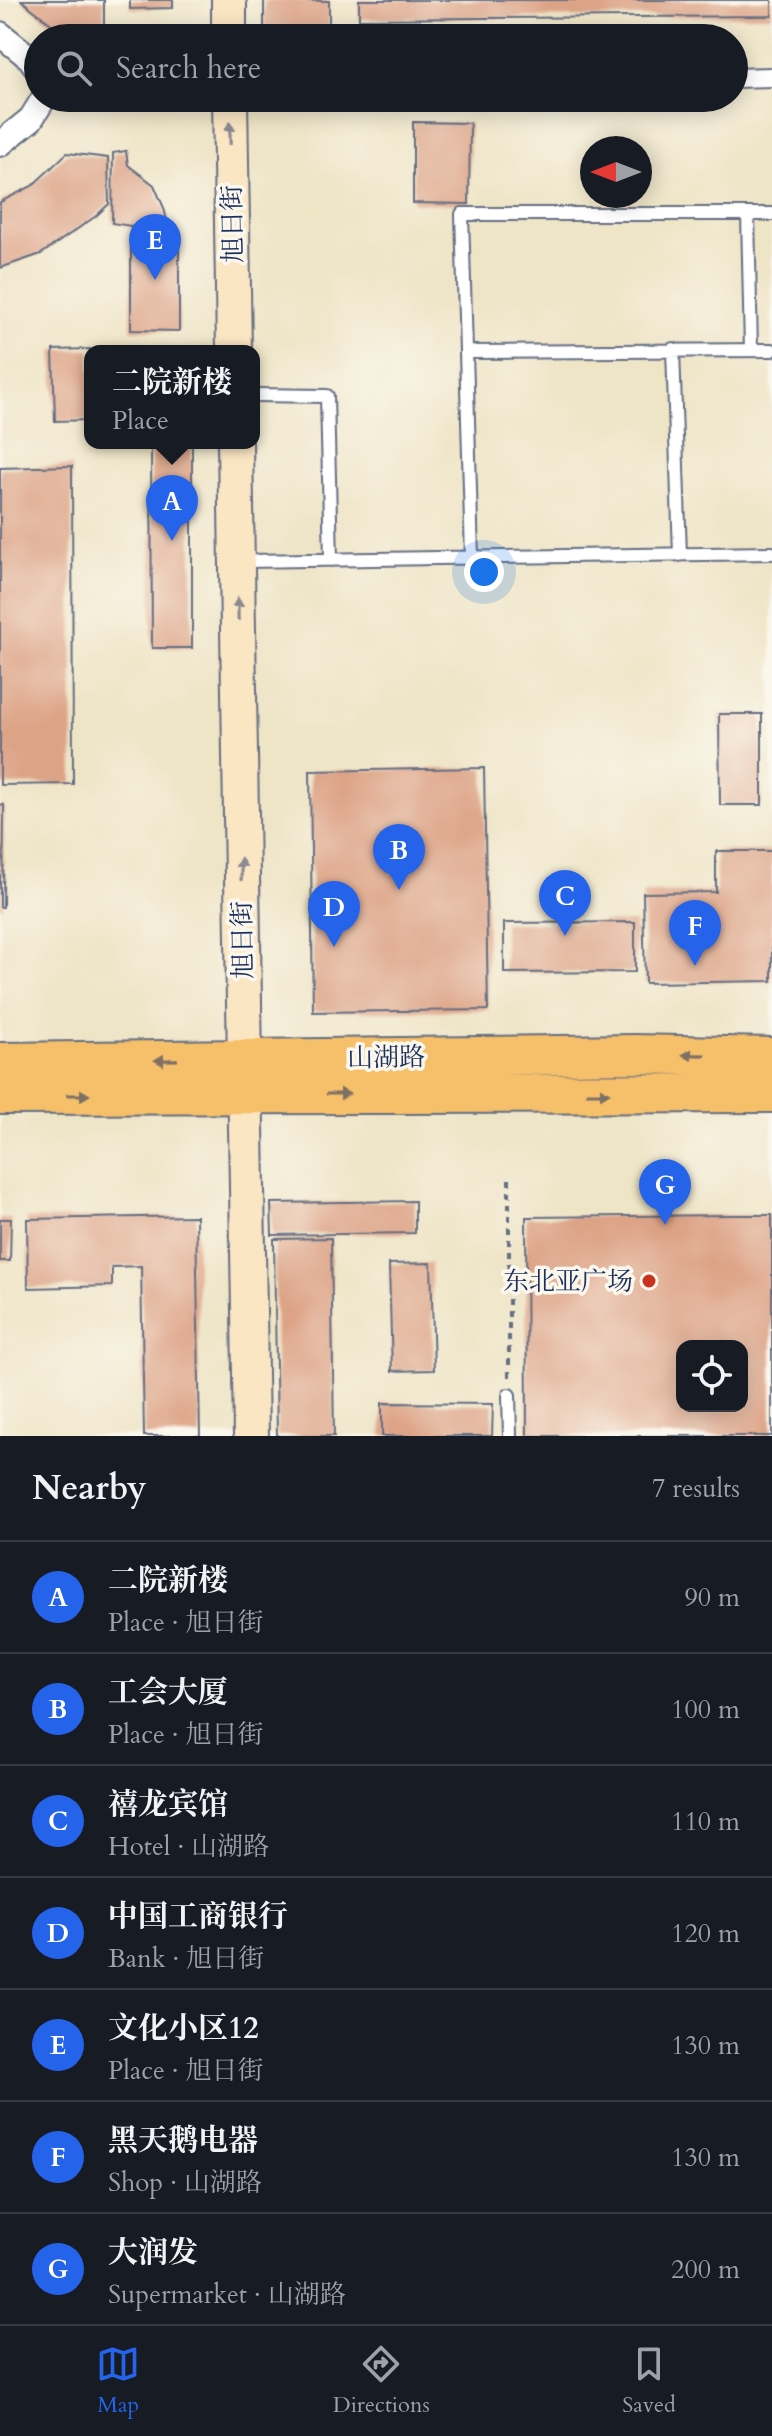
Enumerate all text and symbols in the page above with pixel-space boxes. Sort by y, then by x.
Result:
search box [24,24,748,112]
icon: search [52,46,96,90]
text: Search here [116,48,261,89]
one-way arrow [224,120,237,145]
north arrow [580,136,652,208]
street label: 旭日街 [214,185,251,263]
pin: E [129,214,181,280]
popup [84,345,260,449]
text: 二院新楼 [112,362,232,403]
text: Place [112,403,169,438]
pin: A [146,475,198,541]
your location [464,552,504,592]
one-way arrow [231,596,244,621]
pin: B [373,824,425,890]
one-way arrow [235,856,248,881]
pin: C [539,870,591,936]
pin: D [308,881,360,947]
pin: F [669,900,721,966]
street label: 旭日街 [224,901,261,979]
street label: 山湖路 [347,1039,425,1076]
one-way arrow [681,1049,706,1061]
one-way arrow [153,1053,178,1066]
one-way arrow [586,1087,611,1099]
one-way arrow [326,1088,351,1100]
one-way arrow [66,1089,91,1101]
pin: G [639,1159,691,1225]
place label: 东北亚广场 [503,1264,633,1299]
marker: 东北亚广场 [640,1272,658,1290]
map controls [676,1340,748,1412]
button: locate [676,1340,748,1412]
text: Nearby [32,1465,147,1511]
text: 7 results [652,1471,740,1506]
text: 二院新楼 [108,1560,228,1601]
text: A [48,1580,68,1615]
text: 90 m [684,1580,740,1615]
text: Place · 旭日街 [108,1605,263,1640]
text: 工会大厦 [108,1672,228,1713]
text: B [49,1692,67,1727]
text: 100 m [671,1692,740,1727]
text: Place · 旭日街 [108,1717,263,1752]
text: 禧龙宾馆 [108,1784,228,1825]
text: C [48,1804,68,1839]
text: 110 m [671,1804,740,1839]
text: Hotel · 山湖路 [108,1829,269,1864]
text: 中国工商银行 [108,1896,288,1937]
text: D [47,1916,69,1951]
text: 120 m [671,1916,740,1951]
text: Bank · 旭日街 [108,1941,264,1976]
text: 文化小区12 [108,2008,259,2049]
text: E [50,2028,66,2063]
text: 130 m [671,2028,740,2063]
text: Place · 旭日街 [108,2053,263,2088]
text: 黑天鹅电器 [108,2120,258,2161]
text: F [50,2140,66,2175]
text: 130 m [671,2140,740,2175]
text: Shop · 山湖路 [108,2165,262,2200]
text: 大润发 [108,2232,198,2273]
text: G [47,2252,69,2287]
text: 200 m [671,2252,740,2287]
text: Supermarket · 山湖路 [108,2277,346,2312]
tab: Map [96,2342,140,2420]
tab: Directions [333,2342,430,2420]
tab: Saved [622,2342,676,2420]

